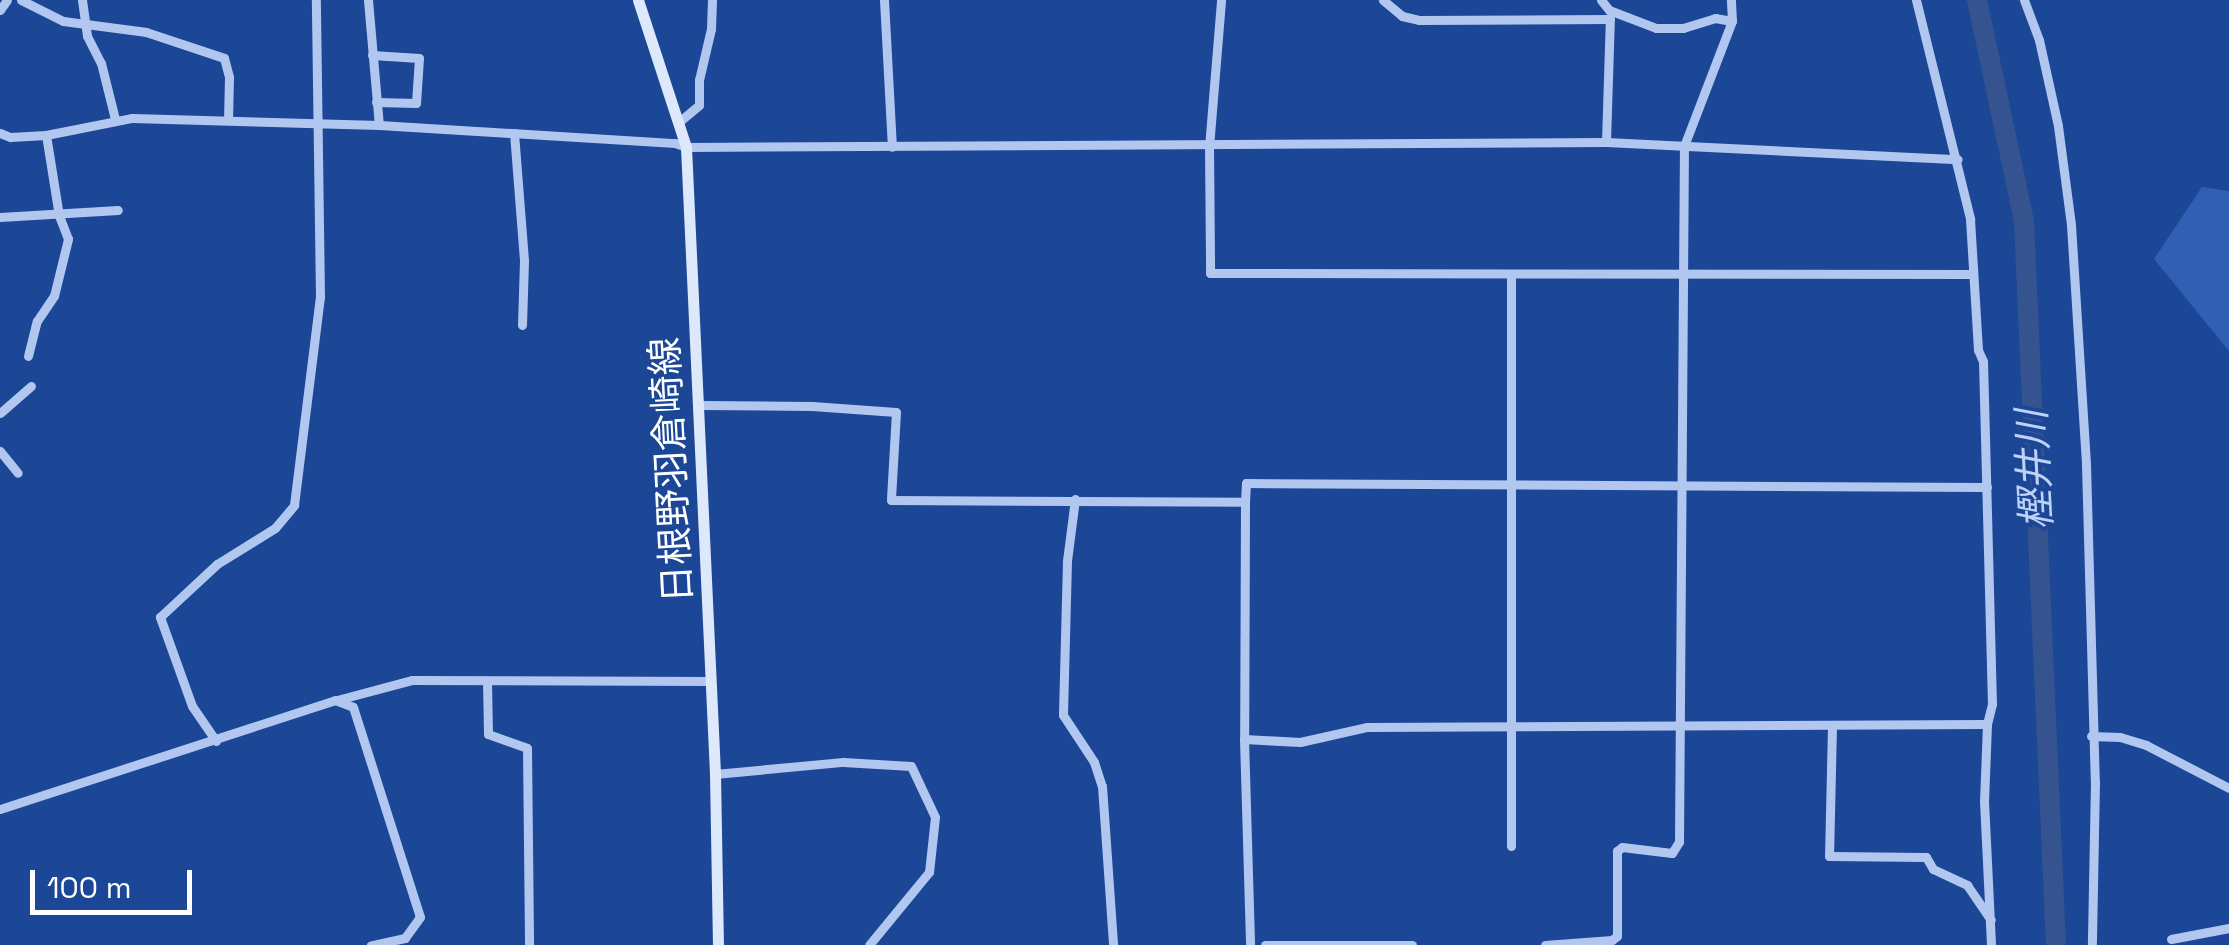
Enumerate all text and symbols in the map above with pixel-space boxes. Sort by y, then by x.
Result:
street label: 日根野羽倉崎線 [642,336,702,604]
water label: 樫井川 [2008,409,2062,531]
scale bar [35,850,198,912]
text: 100 m [47,868,132,907]

